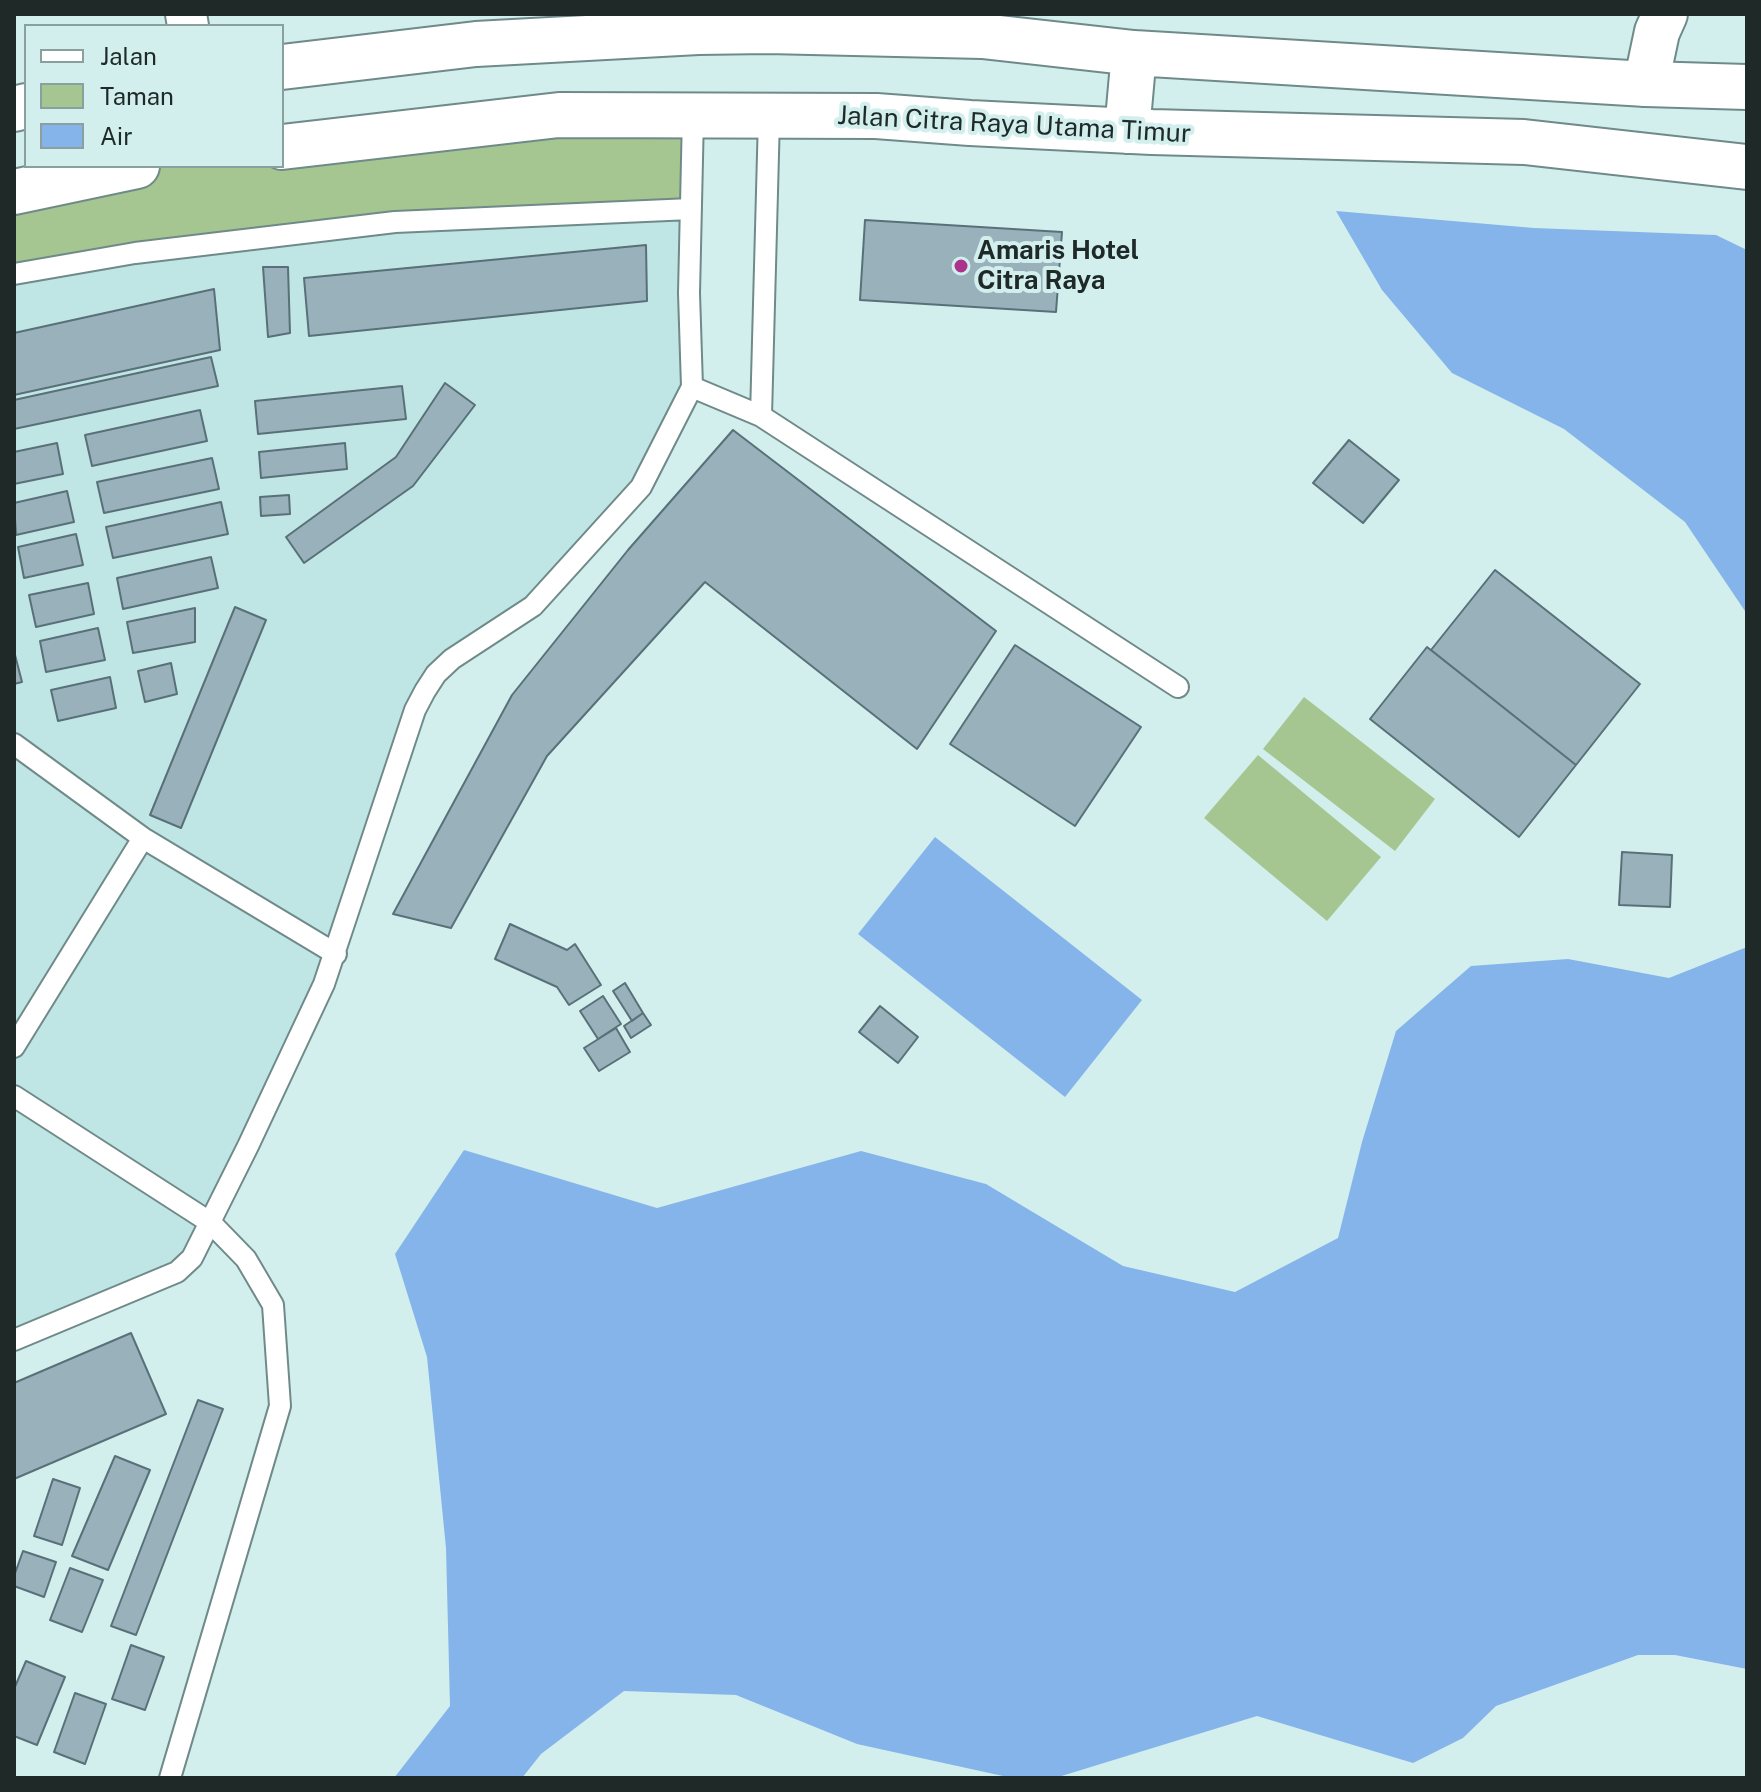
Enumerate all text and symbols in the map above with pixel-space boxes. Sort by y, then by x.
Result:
legend [24,24,284,168]
text: Jalan [100,42,157,70]
text: Taman [100,82,174,110]
street label: Jalan Citra Raya Utama Timur [836,100,1192,150]
text: Air [100,122,133,150]
place label: Amaris Hotel Citra Raya [977,235,1139,296]
marker: Amaris Hotel Citra Raya [952,257,970,275]

